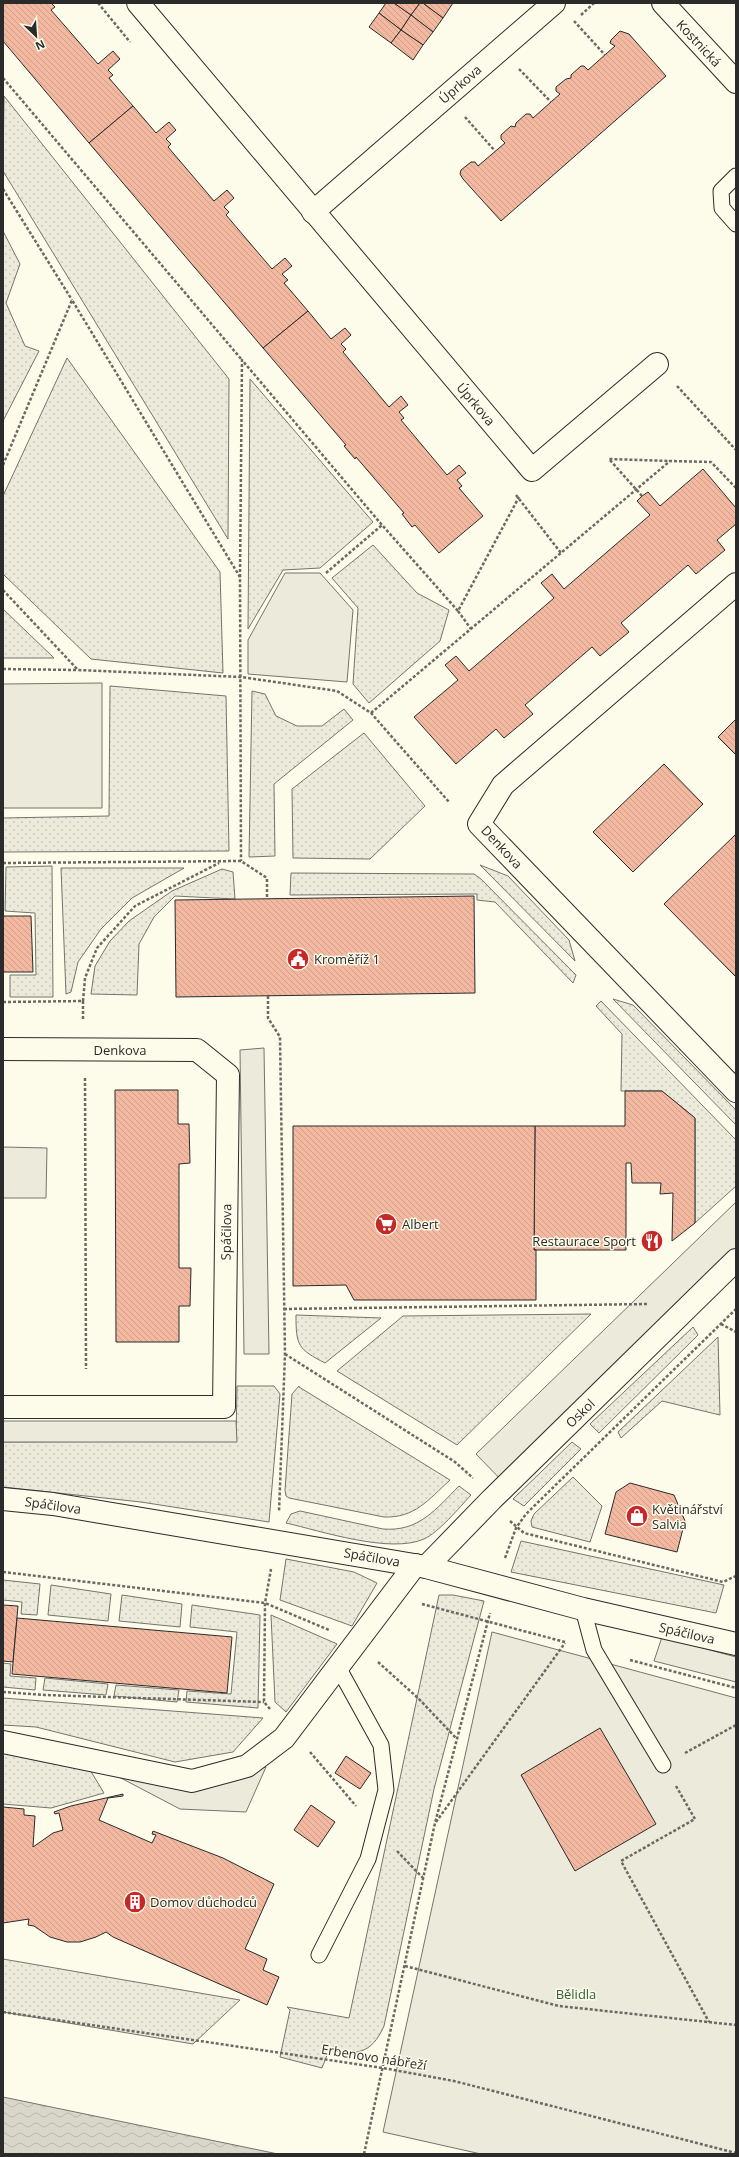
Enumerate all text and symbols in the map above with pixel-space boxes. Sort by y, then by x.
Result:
north arrow [16,16,56,56]
street label: Kostnická [673,16,725,70]
text: N [33,37,48,54]
street label: Úprkova [435,60,485,108]
street label: Úprkova [453,379,499,429]
street label: Denkova [477,821,527,873]
public building icon: Kroměříž 1 [285,946,311,972]
place label: Kroměříž 1 [314,950,380,968]
street label: Denkova [93,1041,147,1059]
street label: Spáčilova [217,1204,235,1260]
supermarket icon: Albert [373,1211,399,1237]
place label: Albert [402,1215,439,1233]
restaurant icon: Restaurace Sport [639,1228,665,1254]
place label: Restaurace Sport [532,1232,636,1250]
street label: Oskol [561,1395,599,1431]
street label: Spáčilova [24,1492,82,1518]
place label: Květinářství Salvia [652,1500,724,1533]
shop icon: Květinářství Salvia [624,1503,650,1529]
street label: Spáčilova [343,1543,401,1571]
street label: Spáčilova [657,1618,717,1648]
building icon: Domov důchodců [122,1889,148,1915]
place label: Domov důchodců [150,1893,257,1911]
park label: Bělidla [556,1985,596,2003]
street label: Erbenovo nábřeží [320,2040,429,2074]

